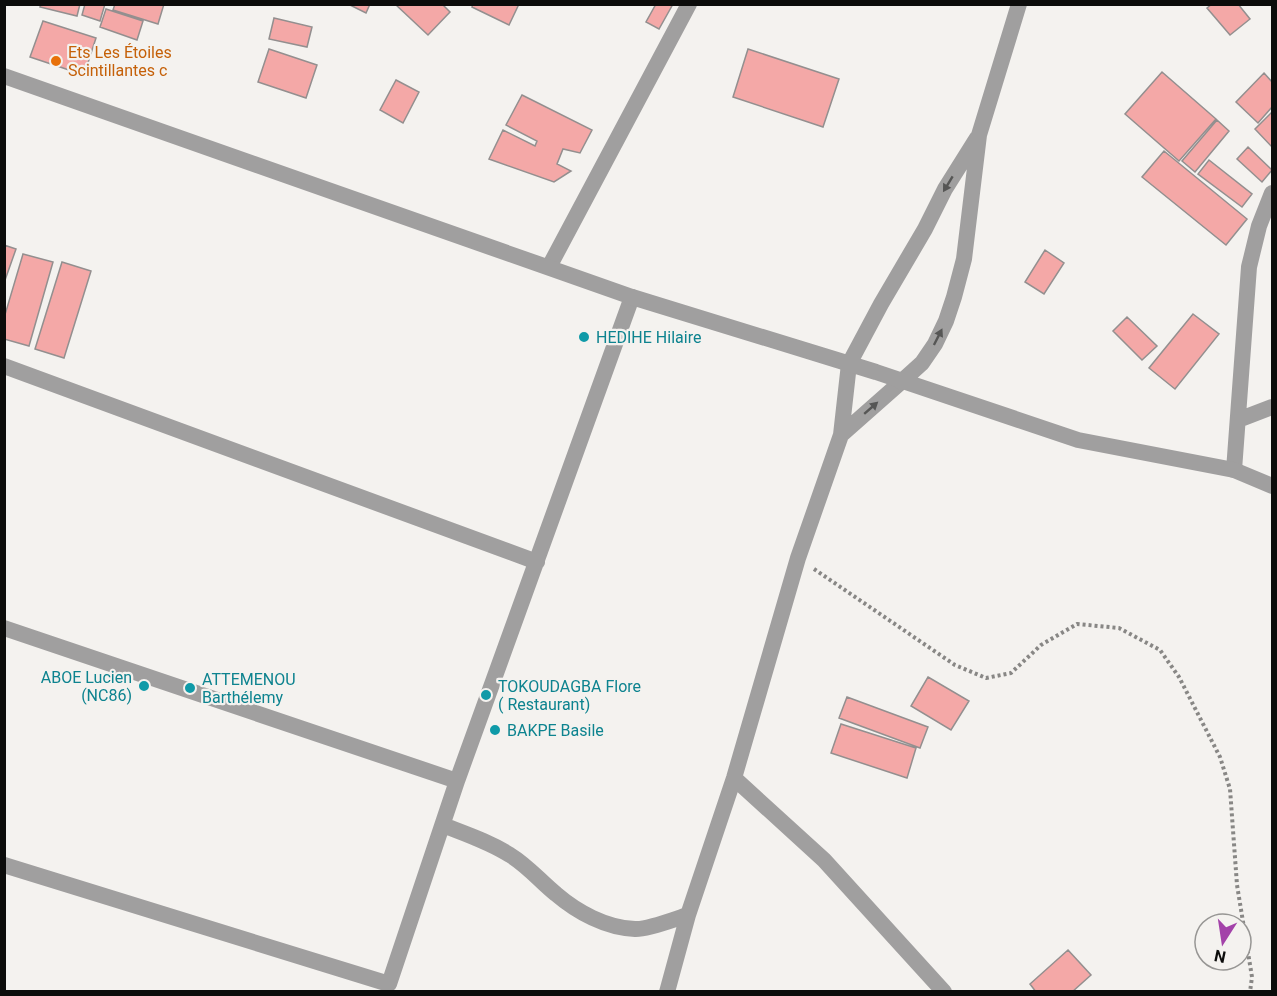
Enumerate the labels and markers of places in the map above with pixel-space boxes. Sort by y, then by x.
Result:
place label: Ets Les Étoiles Scintillantes c [68,43,172,80]
marker: Ets Les Étoiles Scintillantes c [49,54,63,68]
place label: HEDIHE Hilaire [596,328,701,347]
marker: HEDIHE Hilaire [577,330,591,344]
place label: ABOE Lucien (NC86) [41,668,132,705]
place label: ATTEMENOU Barthélemy [202,670,296,707]
place label: TOKOUDAGBA Flore ( Restaurant) [498,677,641,714]
marker: ABOE Lucien (NC86) [137,679,151,693]
marker: ATTEMENOU Barthélemy [183,681,197,695]
marker: TOKOUDAGBA Flore ( Restaurant) [479,688,493,702]
place label: BAKPE Basile [507,721,604,740]
marker: BAKPE Basile [488,723,502,737]

